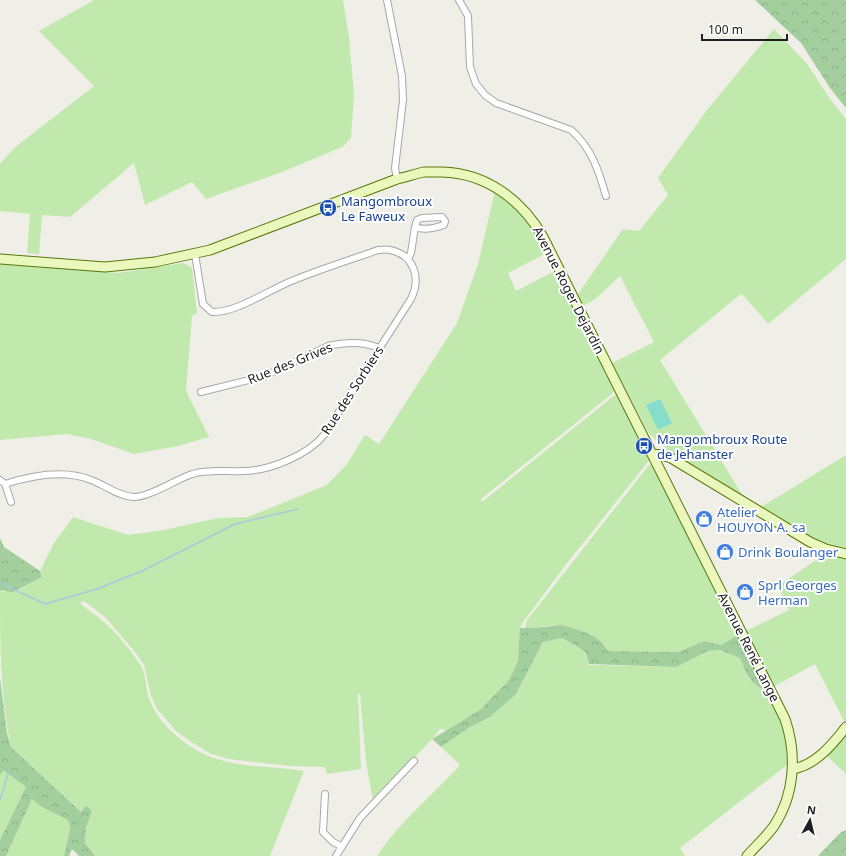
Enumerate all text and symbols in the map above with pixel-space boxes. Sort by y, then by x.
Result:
scale bar [702,16,787,42]
text: 100 m [708,21,743,38]
place label: Mangombroux Le Faweux [341,192,432,225]
bus stop icon: Mangombroux Le Faweux [318,198,338,218]
street label: Avenue Roger Dejardin [529,223,609,357]
street label: Rue des Grives [245,338,335,388]
street label: Rue des Sorbiers [317,342,387,438]
place label: Mangombroux Route de Jehanster [657,430,787,463]
bus stop icon: Mangombroux Route de Jehanster [634,436,654,456]
place label: Atelier HOUYON A. sa [717,503,806,536]
shop icon: Atelier HOUYON A. sa [694,509,714,529]
shop icon: Drink Boulanger [715,542,735,562]
place label: Drink Boulanger [738,543,839,561]
place label: Sprl Georges Herman [758,576,837,609]
shop icon: Sprl Georges Herman [735,582,755,602]
street label: Avenue René Lange [714,589,784,705]
north arrow [790,800,830,840]
text: N [806,802,817,818]

